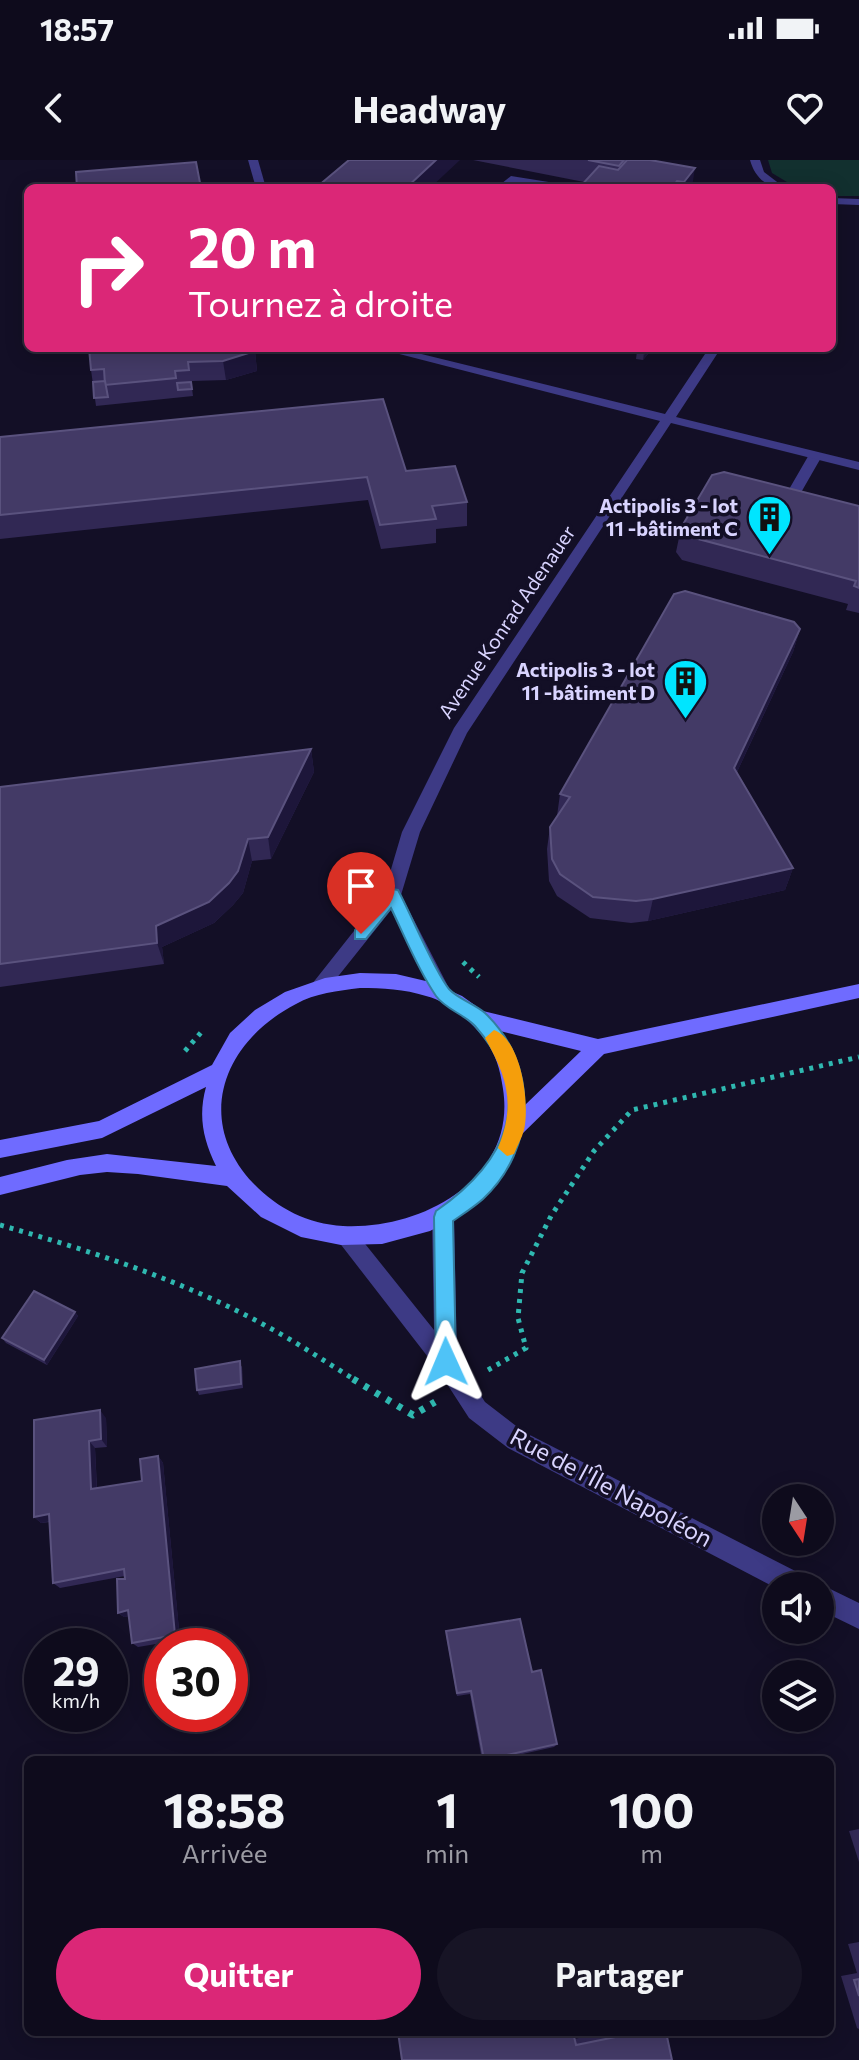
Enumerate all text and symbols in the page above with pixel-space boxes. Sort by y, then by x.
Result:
text: 18:57 [40,10,114,47]
icon: back [32,86,76,130]
text: Headway [353,86,506,130]
icon: heart [783,86,827,130]
text: 20 m [188,211,316,280]
icon: right [56,216,160,320]
text: Tournez à droite [188,280,453,324]
place label: Actipolis 3 - lot 11 -bâtiment C [599,493,738,540]
building icon: Actipolis 3 - lot 11 -bâtiment C [745,493,793,556]
street label: Avenue Konrad Adenauer [433,520,580,722]
place label: Actipolis 3 - lot 11 -bâtiment D [516,657,655,704]
building icon: Actipolis 3 - lot 11 -bâtiment D [662,658,710,721]
pin [327,852,395,934]
icon: arrive [339,864,383,908]
position arrow [404,1320,488,1404]
street label: Rue de l'Île Napoléon [506,1421,718,1552]
north arrow [762,1484,834,1556]
map controls [762,1484,834,1732]
button: sound [762,1572,834,1644]
speed limit sign: 30 [144,1628,248,1732]
text: 29 [52,1645,100,1694]
button: layers [762,1660,834,1732]
text: km/h [52,1688,100,1712]
text: 18:58 [164,1779,285,1838]
text: 1 [436,1779,458,1838]
text: 100 [609,1779,694,1838]
text: Arrivée [182,1837,267,1868]
text: min [425,1837,469,1868]
text: m [640,1837,663,1868]
button: Quitter [56,1928,421,2020]
button: Partager [437,1928,802,2020]

